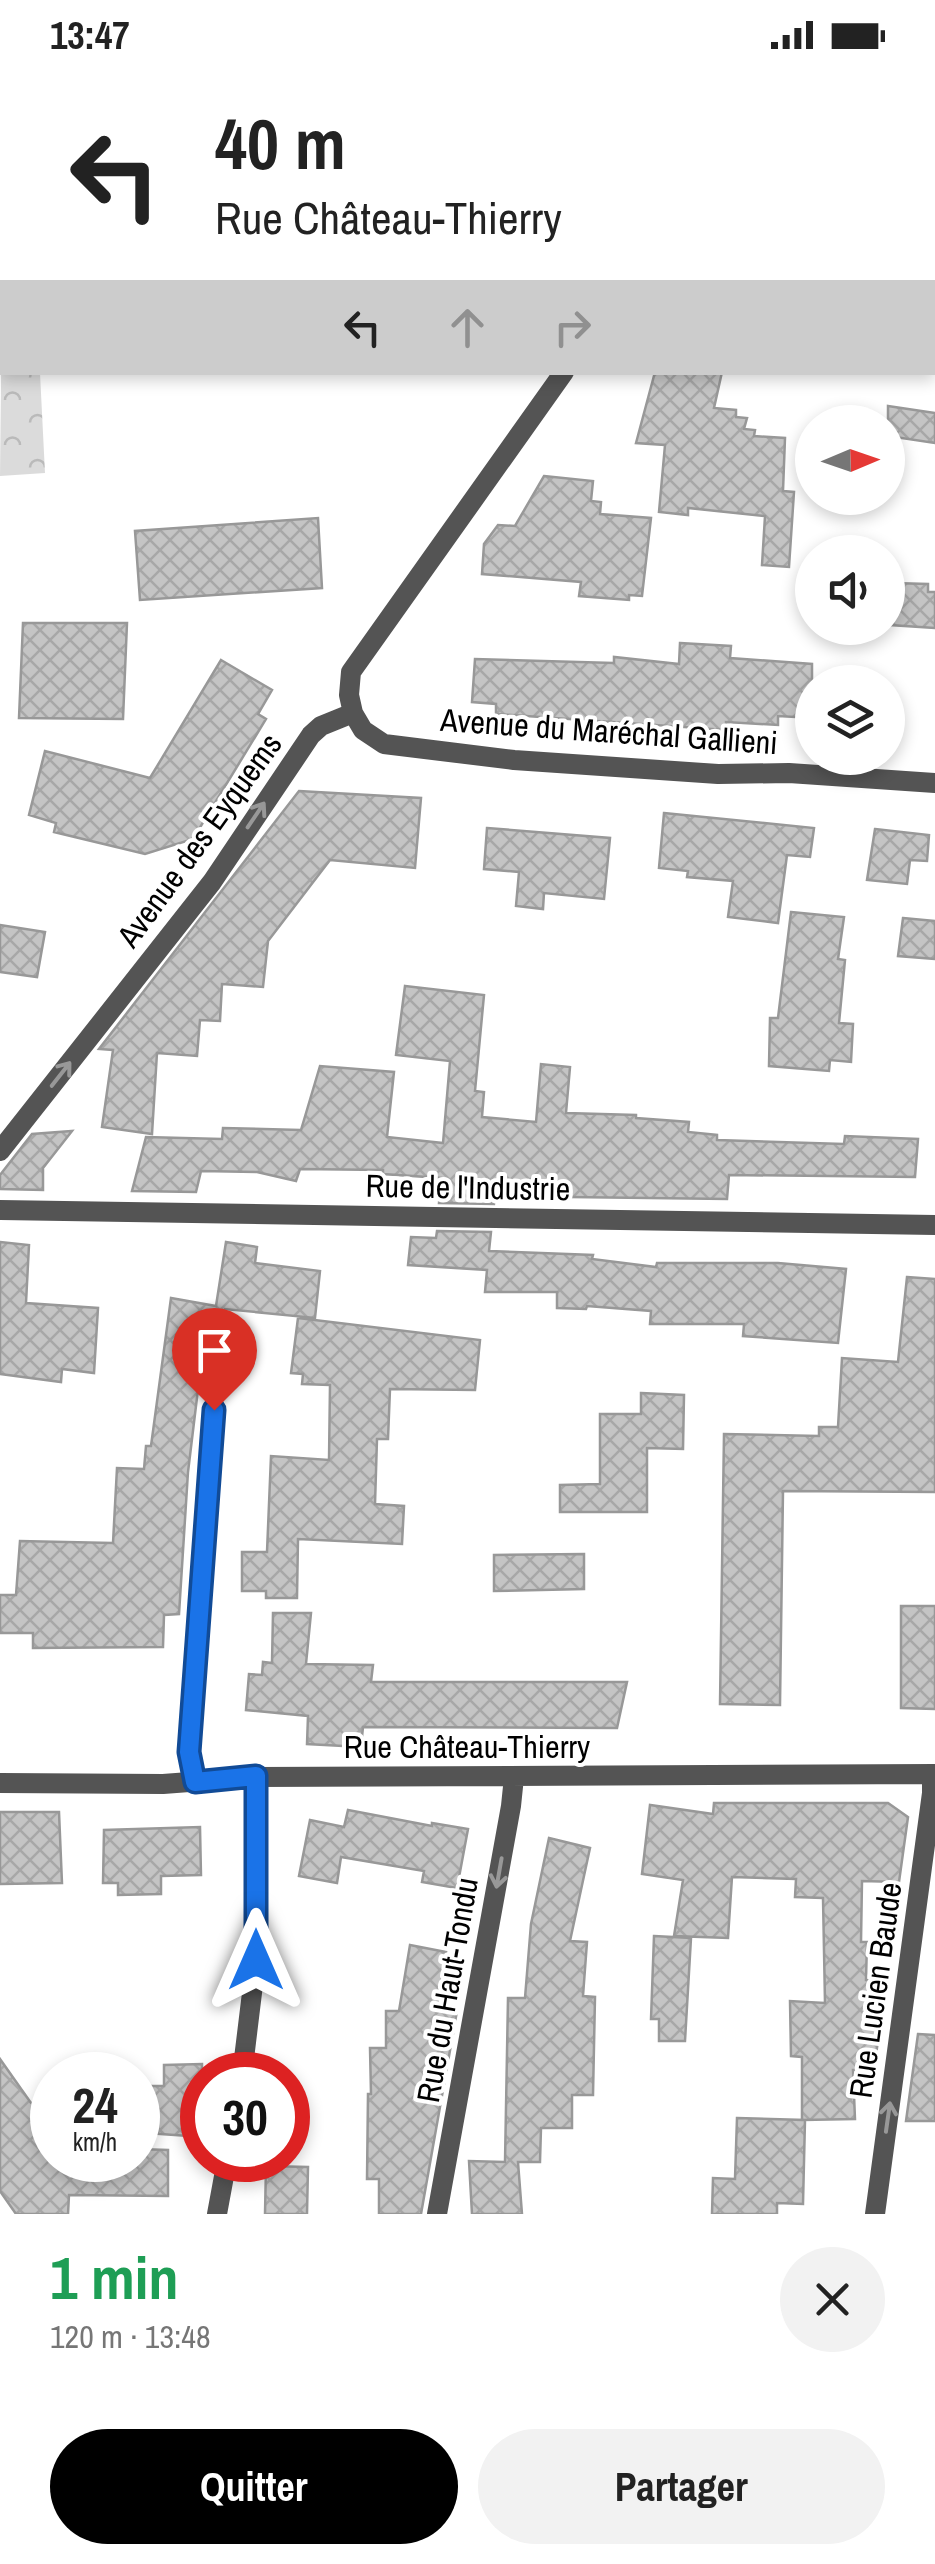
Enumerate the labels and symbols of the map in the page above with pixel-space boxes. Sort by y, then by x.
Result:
north arrow [795,405,905,515]
street label: Avenue du Maréchal Gallieni [438,698,779,764]
street label: Avenue des Eyquems [106,724,291,957]
one-way arrow [246,801,267,830]
one-way arrow [50,1061,71,1088]
street label: Rue de l'Industrie [365,1164,571,1210]
pin [172,1308,257,1411]
street label: Rue Château-Thierry [344,1725,590,1768]
one-way arrow [489,1856,508,1889]
street label: Rue du Haut-Tondu [406,1874,488,2106]
street label: Rue Lucien Baude [839,1879,911,2101]
position arrow [204,1908,308,2012]
speed limit sign: 30 [180,2052,310,2182]
one-way arrow [879,2102,897,2134]

